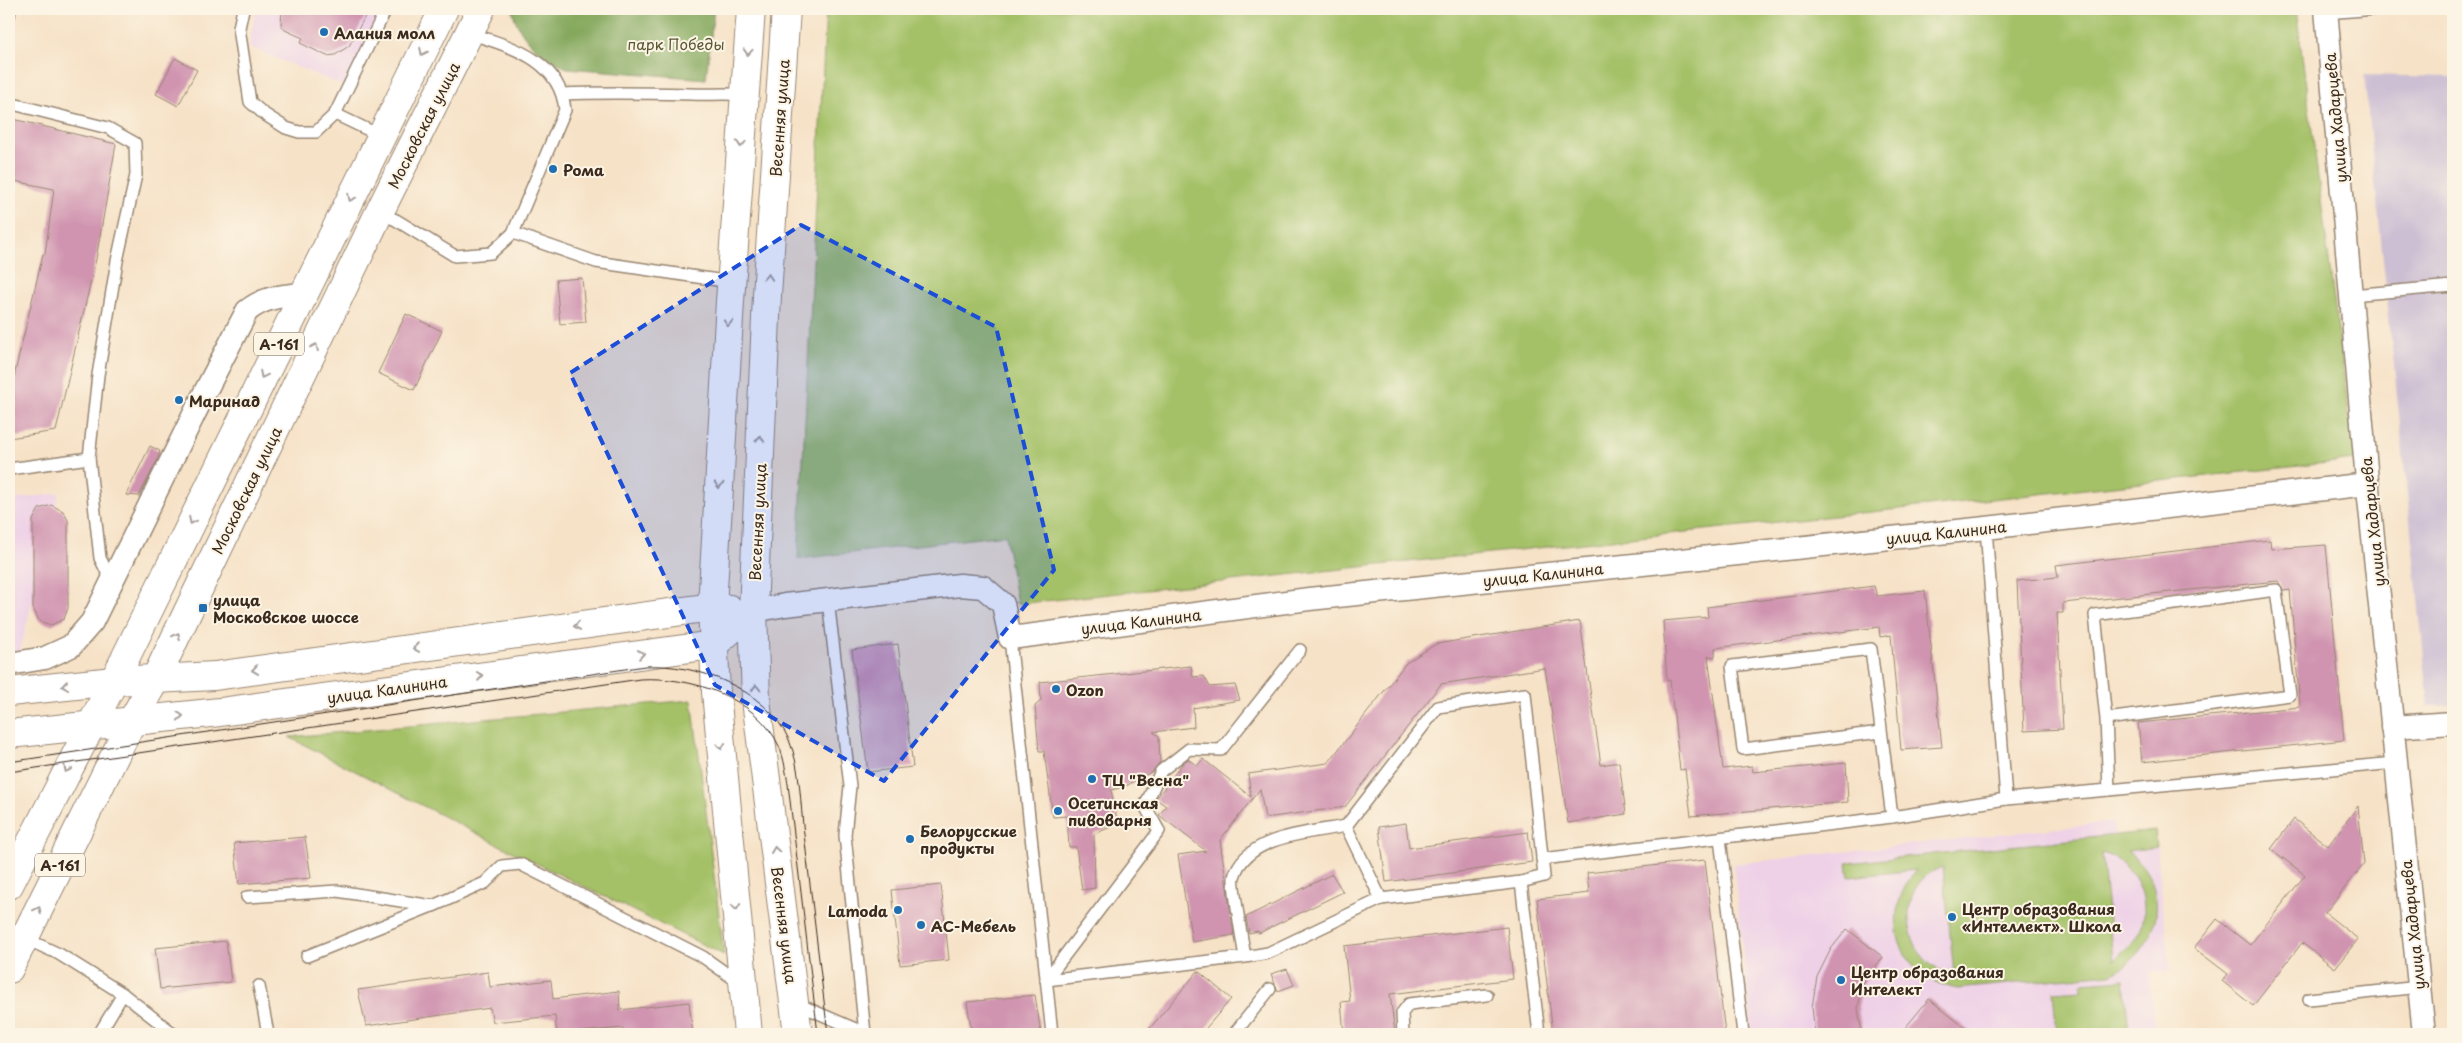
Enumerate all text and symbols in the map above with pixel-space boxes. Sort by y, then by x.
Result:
place label: Алания молл [334,21,435,44]
marker: Алания молл [318,26,330,38]
park label: парк Победы [627,32,725,55]
one-way arrow [419,47,429,56]
one-way arrow [742,48,753,56]
street label: улица Хадарцева [2318,51,2352,184]
street label: Московская улица [381,57,465,192]
street label: Весенняя улица [763,58,795,178]
one-way arrow [736,140,747,148]
place label: Рома [563,158,605,181]
marker: Рома [547,163,559,175]
one-way arrow [346,193,357,202]
one-way arrow [762,273,773,281]
one-way arrow [723,319,734,327]
road number: А-161 [254,332,304,356]
one-way arrow [309,343,319,352]
one-way arrow [259,370,270,379]
place label: Маринад [189,389,260,412]
marker: Маринад [173,394,185,406]
street label: Московская улица [205,422,287,558]
one-way arrow [755,435,766,443]
street label: улица Хадарцева [2354,455,2390,588]
street label: Весенняя улица [742,462,772,581]
one-way arrow [714,482,725,490]
street label: улица Калинина [1885,514,2008,550]
one-way arrow [188,516,198,525]
street label: улица Калинина [1482,556,1605,592]
place label: улица Московское шоссе [213,588,359,628]
marker: улица Московское шоссе [197,602,209,614]
street label: улица Калинина [1079,602,1203,640]
one-way arrow [573,620,581,631]
one-way arrow [170,632,181,641]
one-way arrow [412,642,420,653]
one-way arrow [637,650,646,660]
one-way arrow [251,664,259,675]
street label: улица Калинина [325,669,449,709]
one-way arrow [476,672,485,682]
place label: Ozon [1066,678,1104,701]
one-way arrow [61,681,70,691]
marker: Ozon [1050,683,1062,695]
one-way arrow [750,684,761,692]
one-way arrow [177,711,185,722]
one-way arrow [715,742,726,750]
one-way arrow [63,764,73,773]
place label: ТЦ "Весна" [1102,768,1189,791]
marker: ТЦ "Весна" [1086,773,1098,785]
place label: Осетинская пивоварня [1068,791,1159,831]
marker: Осетинская пивоварня [1052,805,1064,817]
place label: Белорусские продукты [920,819,1017,859]
marker: Белорусские продукты [904,833,916,845]
one-way arrow [770,845,781,853]
road number: А-161 [35,854,85,876]
street label: улица Хадарцева [2394,858,2430,991]
street label: Весенняя улица [766,865,804,985]
place label: Центр образования «Интеллект». Школа [1962,897,2122,937]
place label: Lamoda [828,899,889,922]
one-way arrow [730,904,741,912]
marker: Lamoda [892,904,904,916]
one-way arrow [32,906,42,915]
marker: Центр образования «Интеллект». Школа [1946,911,1958,923]
place label: АС-Мебель [931,914,1016,937]
marker: АС-Мебель [915,919,927,931]
place label: Центр образования Интелект [1851,960,2004,1000]
marker: Центр образования Интелект [1835,974,1847,986]

